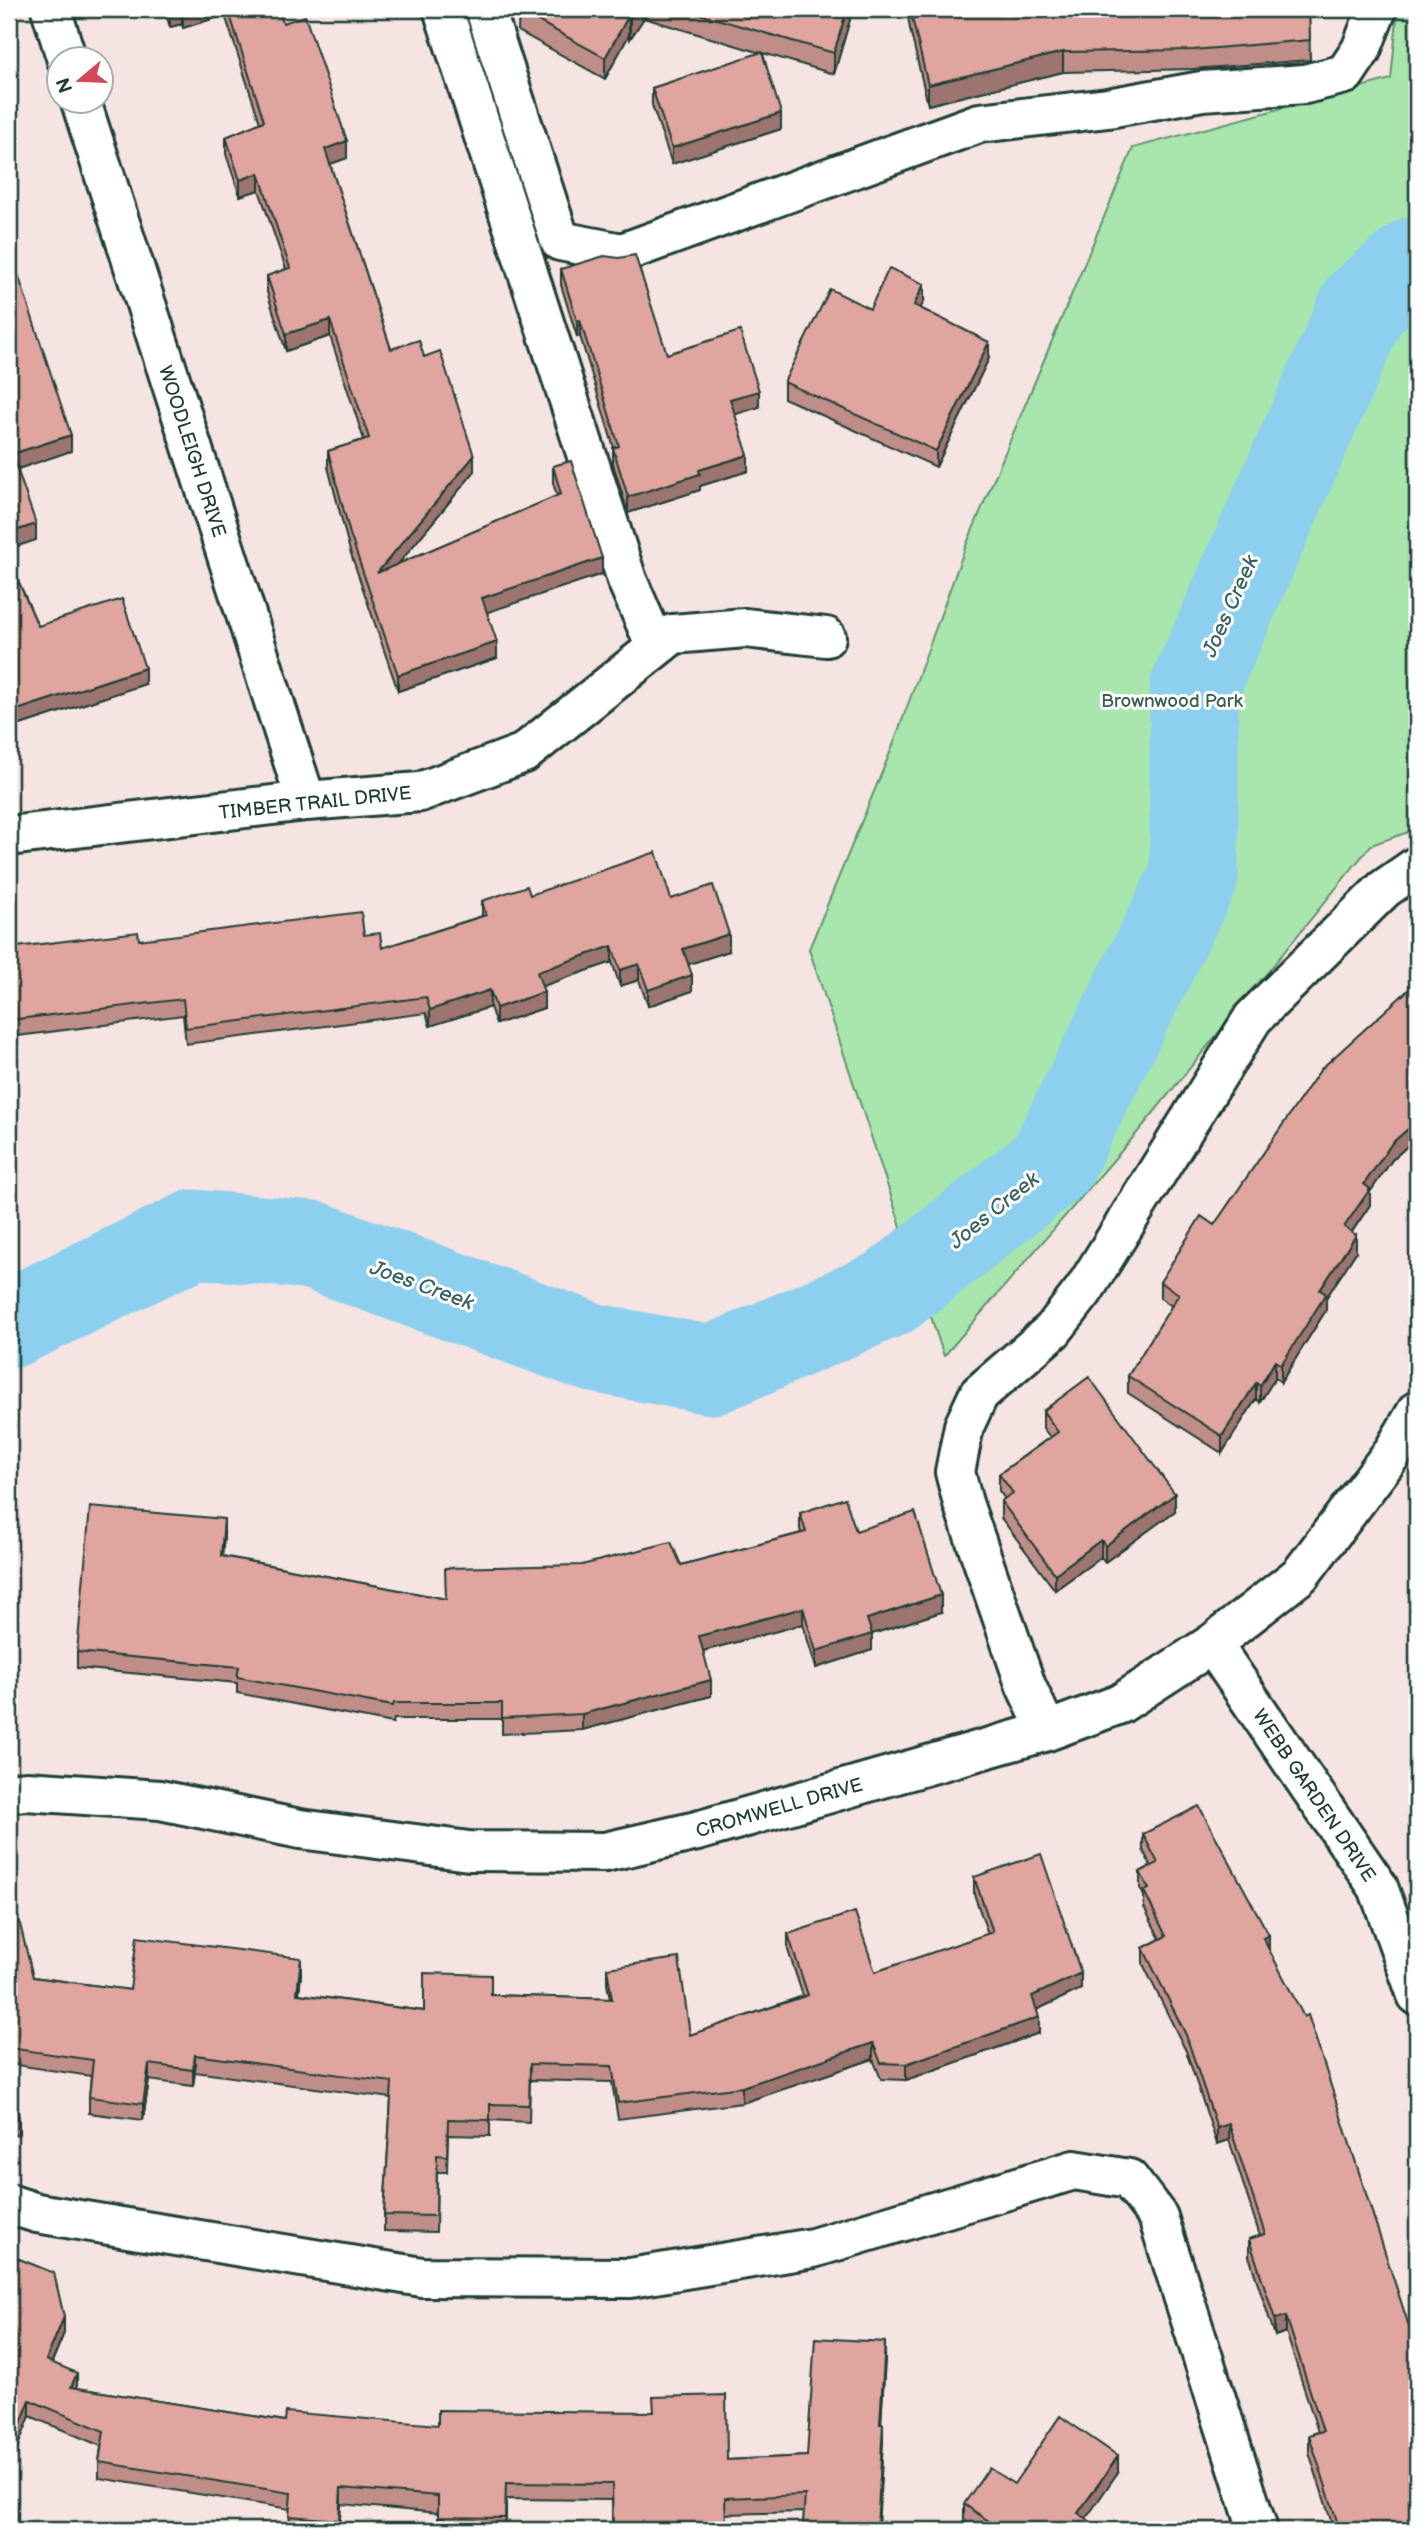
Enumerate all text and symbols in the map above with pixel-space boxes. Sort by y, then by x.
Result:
north arrow [46,46,116,116]
text: N [52,75,79,96]
street label: WOODLEIGH DRIVE [153,363,230,540]
water label: Joes Creek [1197,551,1264,662]
park label: Brownwood Park [1101,690,1244,713]
street label: TIMBER TRAIL DRIVE [218,782,412,825]
water label: Joes Creek [944,1166,1045,1255]
water label: Joes Creek [366,1255,478,1316]
street label: WEBB GARDEN DRIVE [1247,1705,1380,1887]
street label: CROMWELL DRIVE [693,1774,865,1843]

